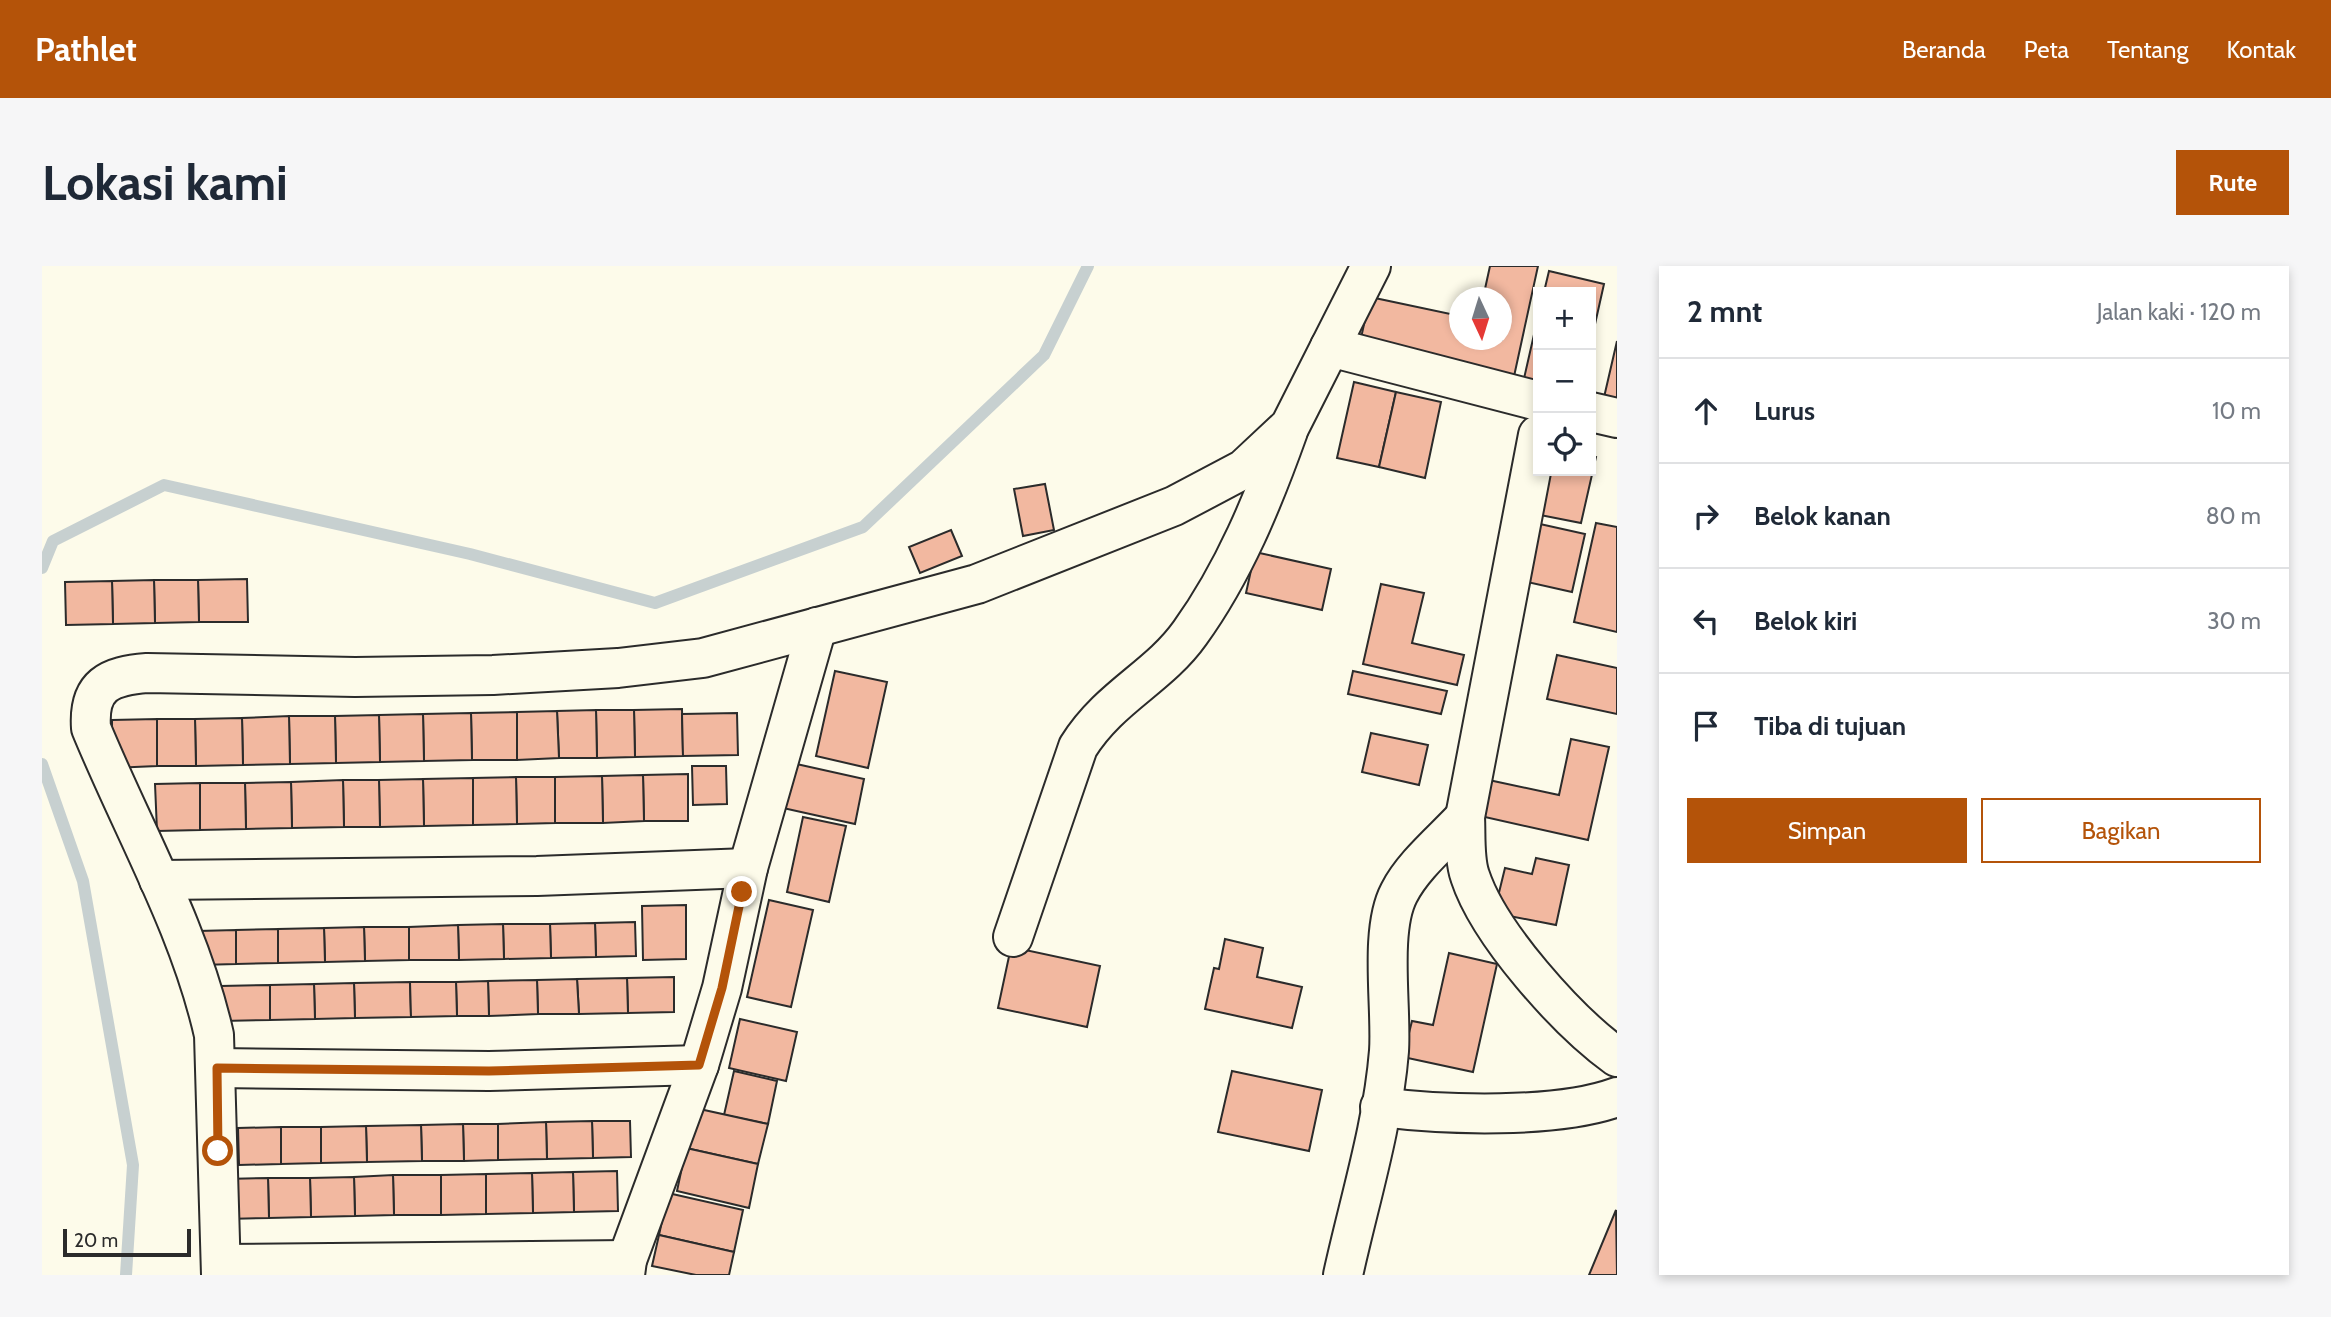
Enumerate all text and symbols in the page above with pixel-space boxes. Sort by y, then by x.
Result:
text: Pathlet [35,29,137,69]
text: Beranda [1902,35,1986,64]
text: Peta [2024,35,2069,64]
text: Tentang [2107,35,2188,64]
text: Kontak [2226,35,2296,64]
button: Rute [2176,150,2289,215]
text: Lokasi kami [42,153,288,212]
north arrow [1449,287,1512,350]
map controls [1533,287,1596,476]
button: + [1533,287,1596,350]
text: 2 mnt [1687,293,1762,330]
text: Jalan kaki · 120 m [2097,298,2261,326]
button: − [1533,350,1596,413]
icon: ahead [1687,392,1725,430]
text: Lurus [1754,395,1815,427]
text: 10 m [2212,397,2261,425]
button: locate [1533,413,1596,476]
icon: right [1687,497,1725,535]
text: Belok kanan [1754,500,1891,532]
text: 80 m [2206,502,2261,530]
icon: left [1687,602,1725,640]
text: Belok kiri [1754,605,1857,637]
text: 30 m [2207,607,2261,635]
icon: arrive [1687,707,1725,745]
text: Tiba di tujuan [1754,710,1906,742]
button: Simpan [1687,798,1967,863]
button: Bagikan [1981,798,2261,863]
route end [726,876,757,907]
route start [202,1135,233,1166]
scale bar [63,1226,191,1258]
text: 20 m [74,1229,118,1252]

